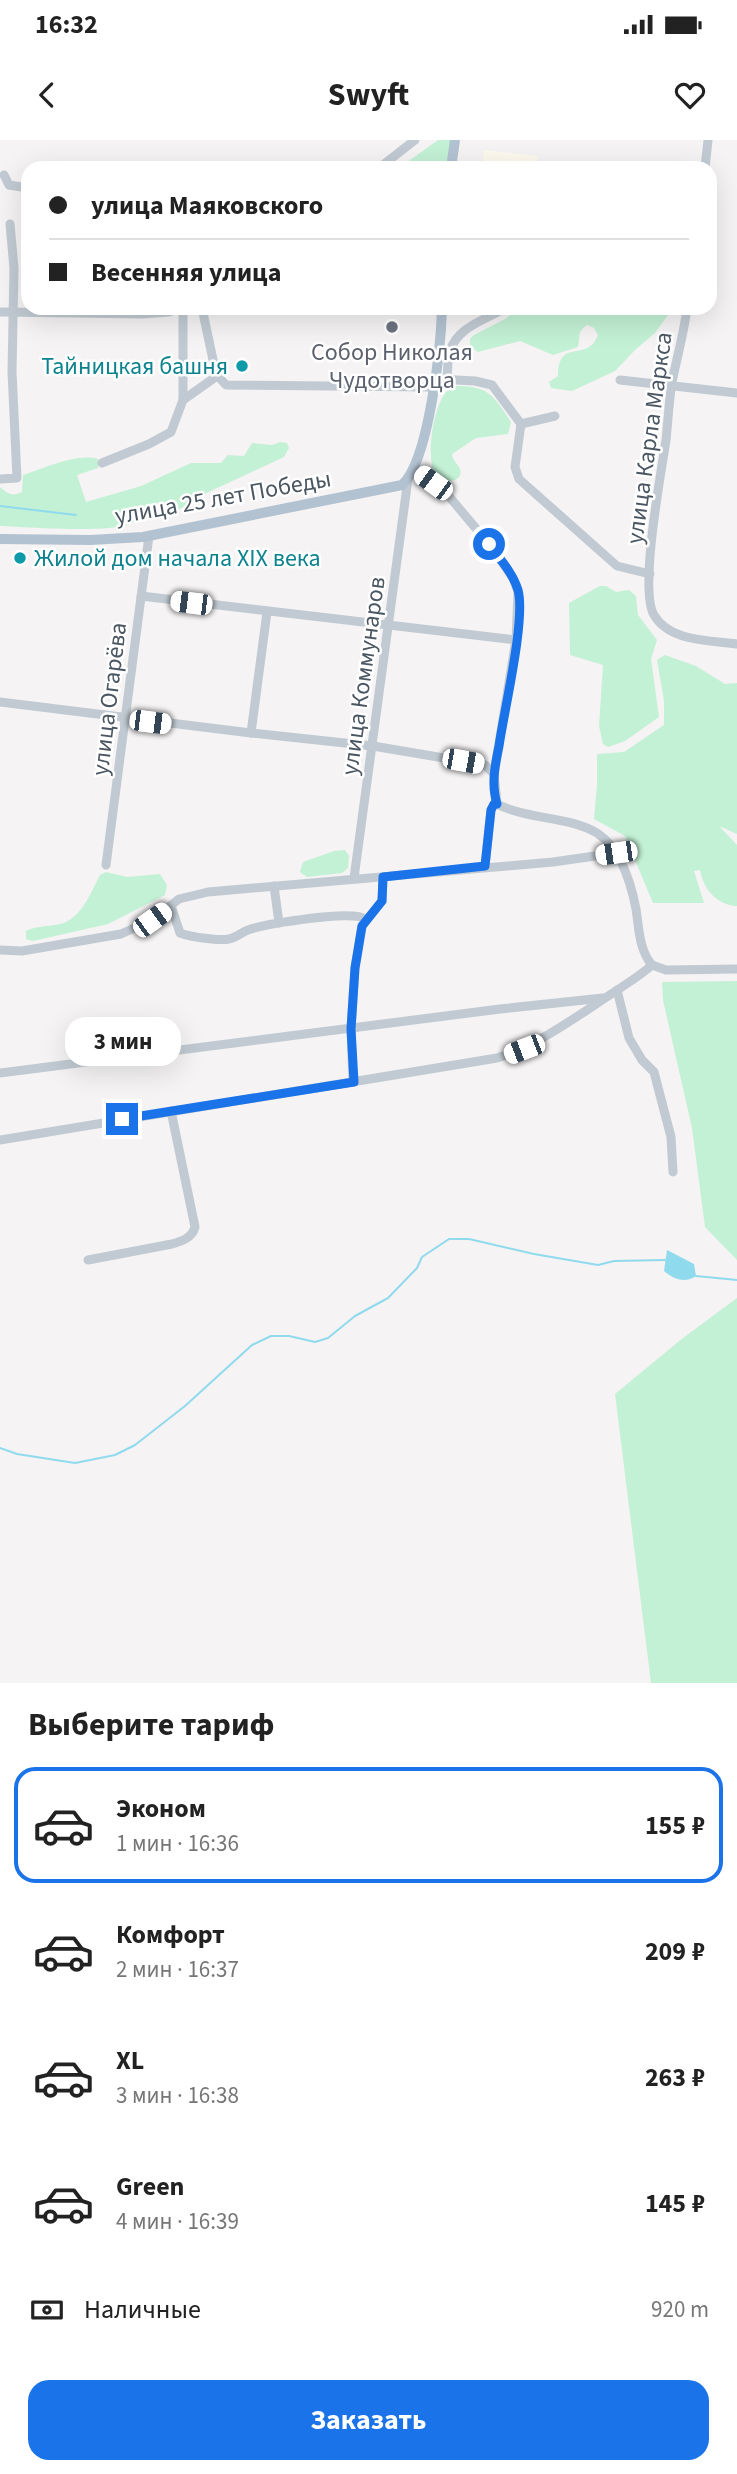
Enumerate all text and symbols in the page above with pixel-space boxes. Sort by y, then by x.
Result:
text: 16:32 [35,6,98,43]
text: Swyft [328,72,409,118]
icon: back [28,76,66,114]
icon: heart [671,76,709,114]
text: улица Маяковского [91,187,323,224]
text: Весенняя улица [91,254,281,291]
marker: Собор Николая Чудотворца [384,319,400,335]
street label: улица Карла Маркса [617,330,682,546]
place label: Собор Николая Чудотворца [311,335,473,398]
place label: Тайницкая башня [41,349,228,384]
marker: Тайницкая башня [234,358,250,374]
street label: улица 25 лет Победы [112,461,334,534]
car [410,462,457,504]
route start [473,528,505,560]
place label: Жилой дом начала XIX века [34,541,321,576]
marker: Жилой дом начала XIX века [12,550,28,566]
street label: улица Коммунаров [332,575,395,778]
car [169,590,214,616]
street label: улица Огарёва [83,620,136,778]
car [128,709,173,735]
car [441,747,486,775]
car [594,840,639,866]
car [129,899,176,941]
callout: 3 мин [64,1018,180,1066]
text: 3 мин [94,1025,152,1058]
car [501,1032,548,1066]
route end [106,1103,138,1135]
text: Выберите тариф [28,1702,275,1748]
text: Эконом [116,1790,206,1827]
icon: car [32,1794,95,1857]
text: 155 ₽ [645,1807,705,1844]
text: 1 мин · 16:36 [116,1827,239,1860]
text: Комфорт [116,1916,225,1953]
icon: car [32,1920,95,1983]
text: 209 ₽ [645,1933,705,1970]
text: 2 мин · 16:37 [116,1953,239,1986]
text: XL [116,2042,144,2079]
icon: car [32,2046,95,2109]
text: 263 ₽ [645,2059,705,2096]
text: 3 мин · 16:38 [116,2079,239,2112]
text: Green [116,2168,184,2205]
icon: car [32,2172,95,2235]
text: 145 ₽ [645,2185,705,2222]
text: 4 мин · 16:39 [116,2205,239,2238]
icon: cash [28,2291,66,2329]
text: Наличные [84,2291,201,2328]
text: 920 m [651,2293,709,2326]
button: Заказать [28,2380,709,2460]

